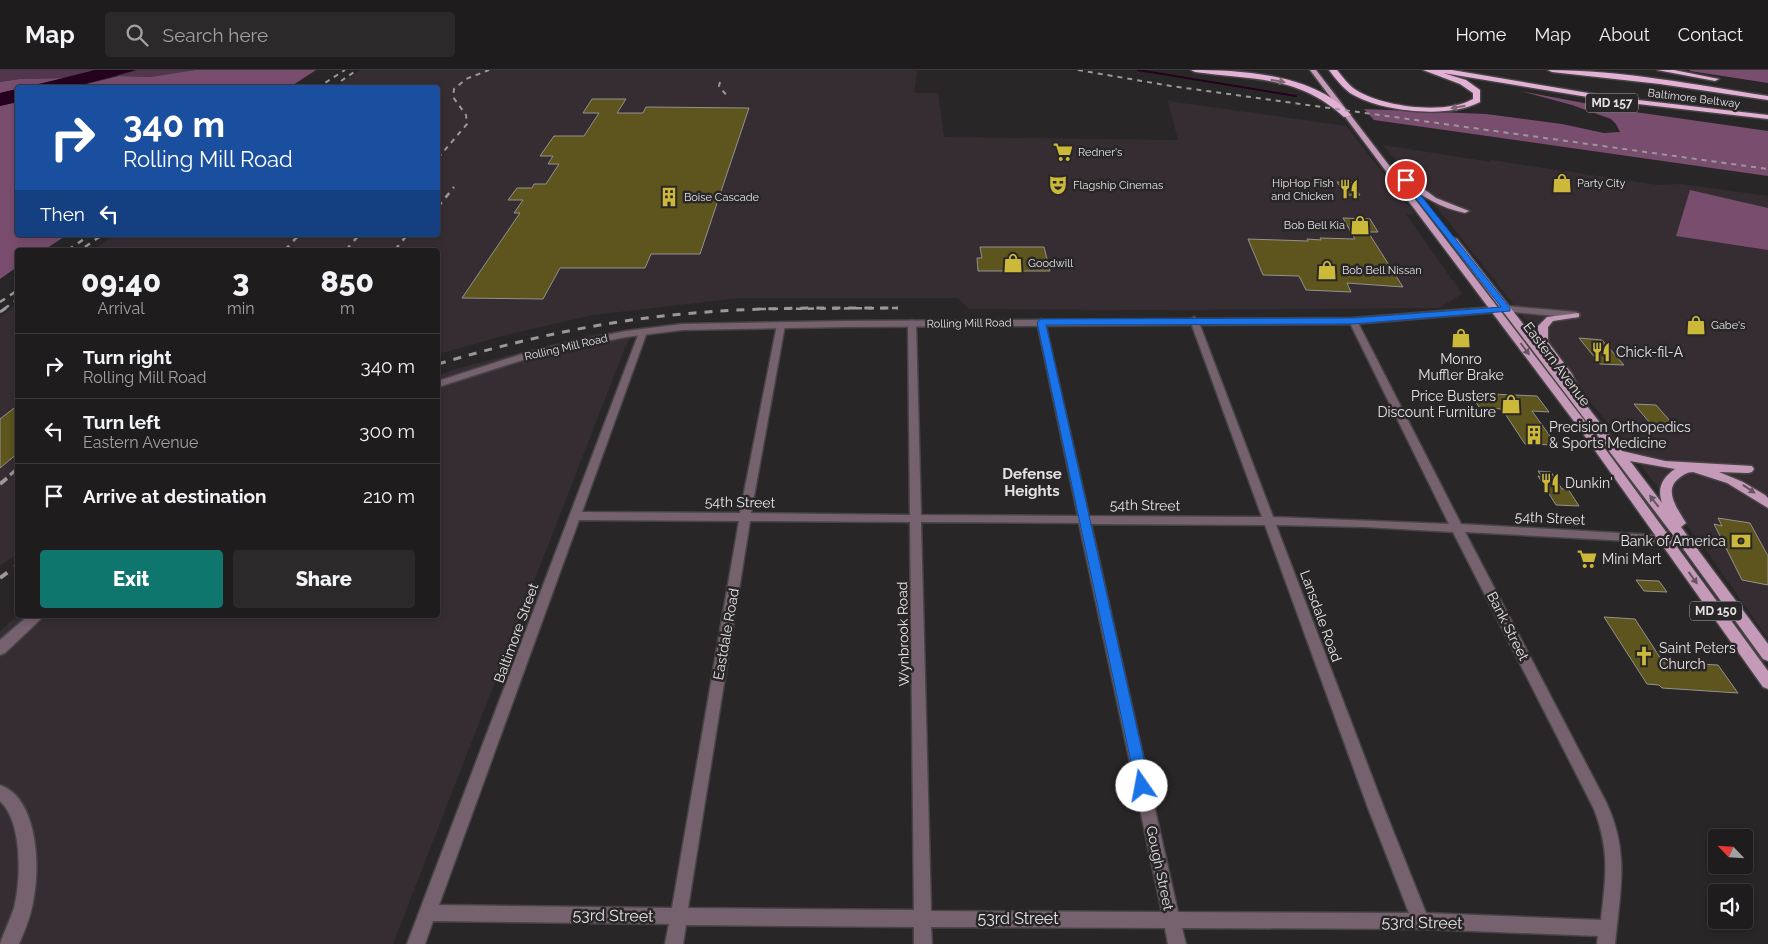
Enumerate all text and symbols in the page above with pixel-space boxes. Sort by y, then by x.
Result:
search box [105,12,455,57]
text: Map [25,20,75,49]
icon: search [123,21,151,49]
text: Search here [163,24,268,46]
text: Home [1455,24,1506,45]
text: Map [1534,24,1571,45]
text: About [1599,24,1650,45]
text: Contact [1678,24,1743,45]
one-way arrow [1271,78,1287,86]
street label: Baltimore Beltway [1647,86,1741,111]
road number: MD 157 [1586,93,1638,112]
text: 340 m [123,104,225,145]
one-way arrow [1450,104,1466,112]
icon: right [40,105,105,170]
supermarket icon: Redner's [1052,141,1074,163]
text: Rolling Mill Road [123,146,293,172]
place label: Redner's [1078,146,1122,159]
pin [1385,159,1427,201]
icon: arrive [1392,166,1420,194]
shop icon: Party City [1551,172,1573,194]
theatre icon: Flagship Cinemas [1047,174,1069,196]
place label: HipHop Fish and Chicken [1271,177,1334,203]
place label: Party City [1577,177,1625,190]
restaurant icon: HipHop Fish and Chicken [1338,178,1360,200]
place label: Flagship Cinemas [1073,179,1163,192]
building icon: Boise Cascade [658,186,680,208]
place label: Boise Cascade [684,191,760,204]
icon: left [95,200,123,228]
text: Then [40,203,85,225]
shop icon: Bob Bell Kia [1349,214,1371,236]
place label: Bob Bell Kia [1284,219,1345,232]
shop icon: Goodwill [1002,252,1024,274]
place label: Goodwill [1028,257,1073,270]
shop icon: Bob Bell Nissan [1316,259,1338,281]
text: 09:40 [81,264,161,299]
text: 3 [232,264,249,299]
text: 850 [321,264,374,299]
place label: Bob Bell Nissan [1342,264,1422,277]
text: Arrival [98,299,145,318]
text: min [227,299,255,318]
text: m [340,299,355,318]
shop icon: Gabe's [1685,314,1707,336]
street label: Rolling Mill Road [926,316,1012,331]
street label: Eastern Avenue [1520,319,1594,409]
place label: Gabe's [1711,319,1745,332]
shop icon: Monro Muffler Brake [1450,327,1472,349]
street label: Rolling Mill Road [523,332,609,363]
restaurant icon: Chick-fil-A [1590,341,1612,363]
one-way arrow [1520,342,1530,356]
place label: Chick-fil-A [1616,344,1684,360]
text: Turn right [83,346,172,368]
place label: Monro Muffler Brake [1418,351,1504,383]
icon: right [40,352,68,380]
text: 340 m [361,355,415,377]
text: Rolling Mill Road [83,368,206,387]
place label: Price Busters Discount Furniture [1377,388,1496,420]
shop icon: Price Busters Discount Furniture [1500,393,1522,415]
text: Turn left [83,411,160,433]
icon: left [40,417,68,445]
place label: Precision Orthopedics & Sports Medicine [1549,419,1691,451]
text: 300 m [359,420,415,442]
building icon: Precision Orthopedics & Sports Medicine [1523,424,1545,446]
text: Eastern Avenue [83,433,198,452]
district label: Defense Heights [1002,465,1062,500]
restaurant icon: Dunkin' [1539,472,1561,494]
place label: Dunkin' [1565,475,1613,491]
icon: arrive [40,482,68,510]
one-way arrow [1742,484,1755,494]
text: Arrive at destination [83,485,267,507]
text: 210 m [363,485,415,507]
street label: 54th Street [705,493,776,511]
one-way arrow [1649,495,1660,508]
street label: 54th Street [1110,496,1181,514]
street label: 54th Street [1514,508,1586,528]
bank icon: Bank of America [1730,530,1752,552]
place label: Bank of America [1620,533,1726,549]
supermarket icon: Mini Mart [1576,548,1598,570]
button: Exit [40,550,223,608]
button: Share [233,550,415,608]
place label: Mini Mart [1602,551,1662,567]
street label: Lansdale Road [1297,568,1345,664]
one-way arrow [1688,571,1698,585]
street label: Baltimore Street [491,581,542,685]
street label: Wynbrook Road [894,581,912,687]
street label: Eastdale Road [710,587,742,681]
street label: Bank Street [1484,589,1532,663]
road number: MD 150 [1690,602,1742,620]
place label: Saint Peters Church [1659,640,1736,672]
church icon: Saint Peters Church [1633,645,1655,667]
position arrow [1115,759,1167,811]
street label: Gough Street [1143,824,1177,912]
north arrow [1708,829,1752,874]
map controls [1708,829,1753,929]
button: sound [1708,884,1753,929]
street label: 53rd Street [572,905,654,926]
street label: 53rd Street [977,909,1059,928]
street label: 53rd Street [1381,912,1463,933]

